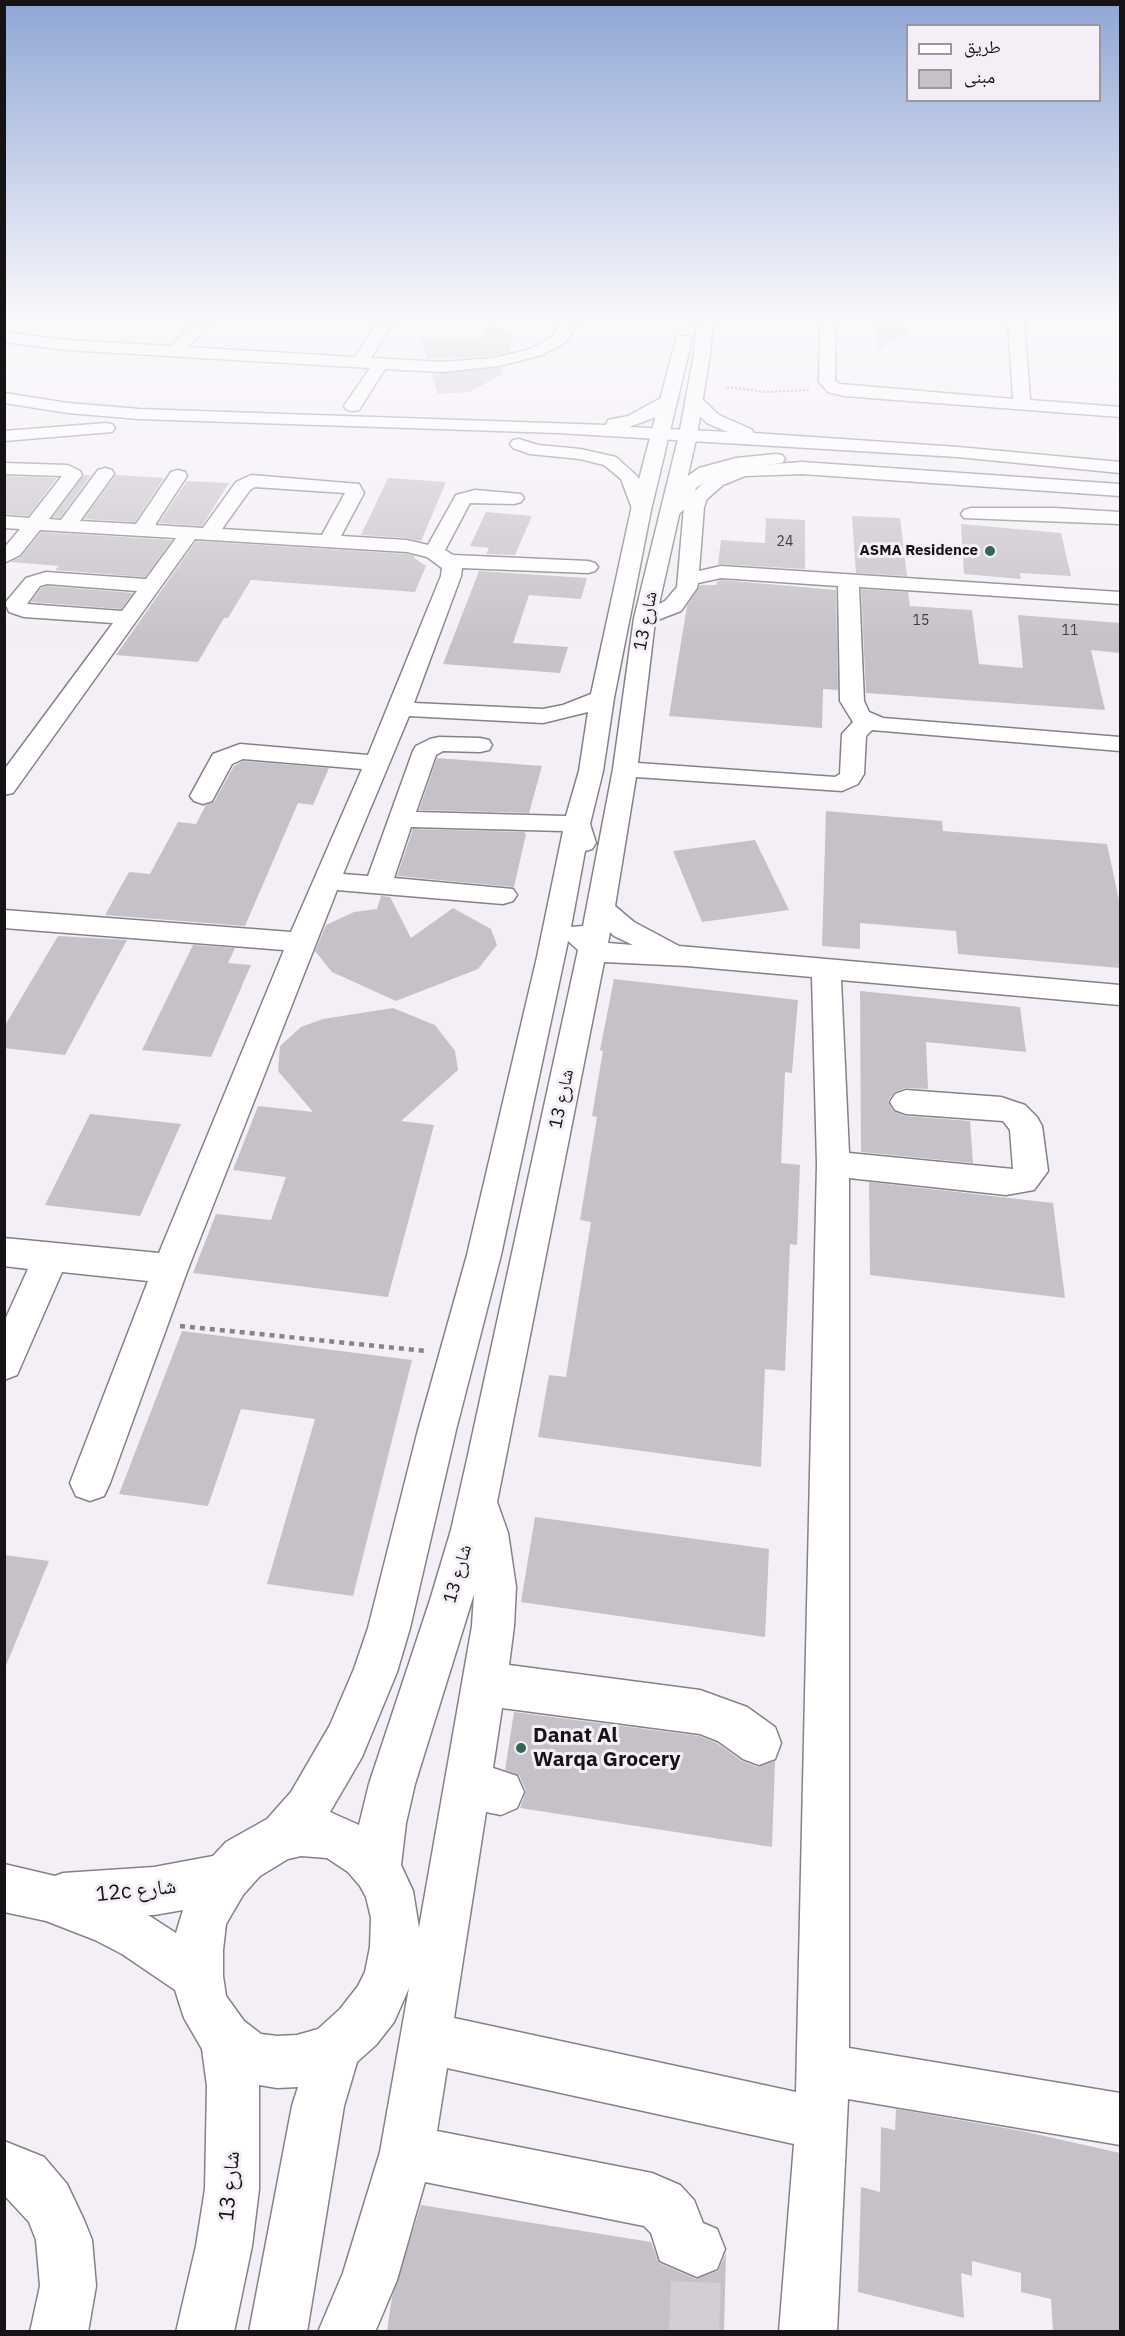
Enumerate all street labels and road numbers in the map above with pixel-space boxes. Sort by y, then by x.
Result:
street label: شارع 13 [630,589,662,653]
street label: شارع 13 [545,1067,579,1131]
street label: شارع 13 [439,1542,477,1606]
street label: 12c شارع [95,1874,177,1908]
street label: شارع 13 [214,2150,246,2222]

